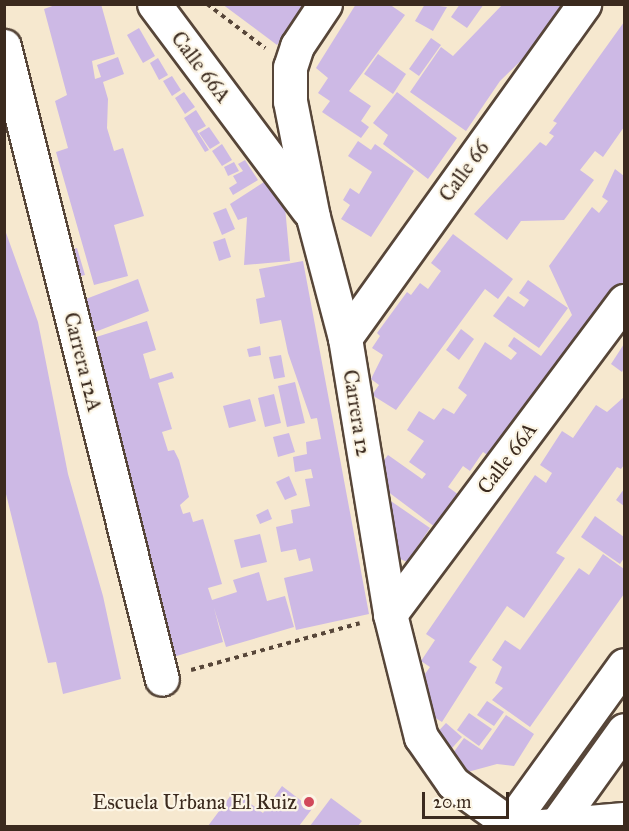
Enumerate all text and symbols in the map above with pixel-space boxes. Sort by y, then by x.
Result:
street label: Calle 66A [166,26,236,108]
street label: Calle 66 [433,136,495,206]
street label: Carrera 12A [58,310,108,414]
street label: Carrera 12 [338,368,376,458]
street label: Calle 66A [472,417,542,499]
scale bar [425,780,512,818]
place label: Escuela Urbana El Ruiz [92,789,297,815]
text: 20 m [433,791,471,813]
marker: Escuela Urbana El Ruiz [302,795,316,809]

